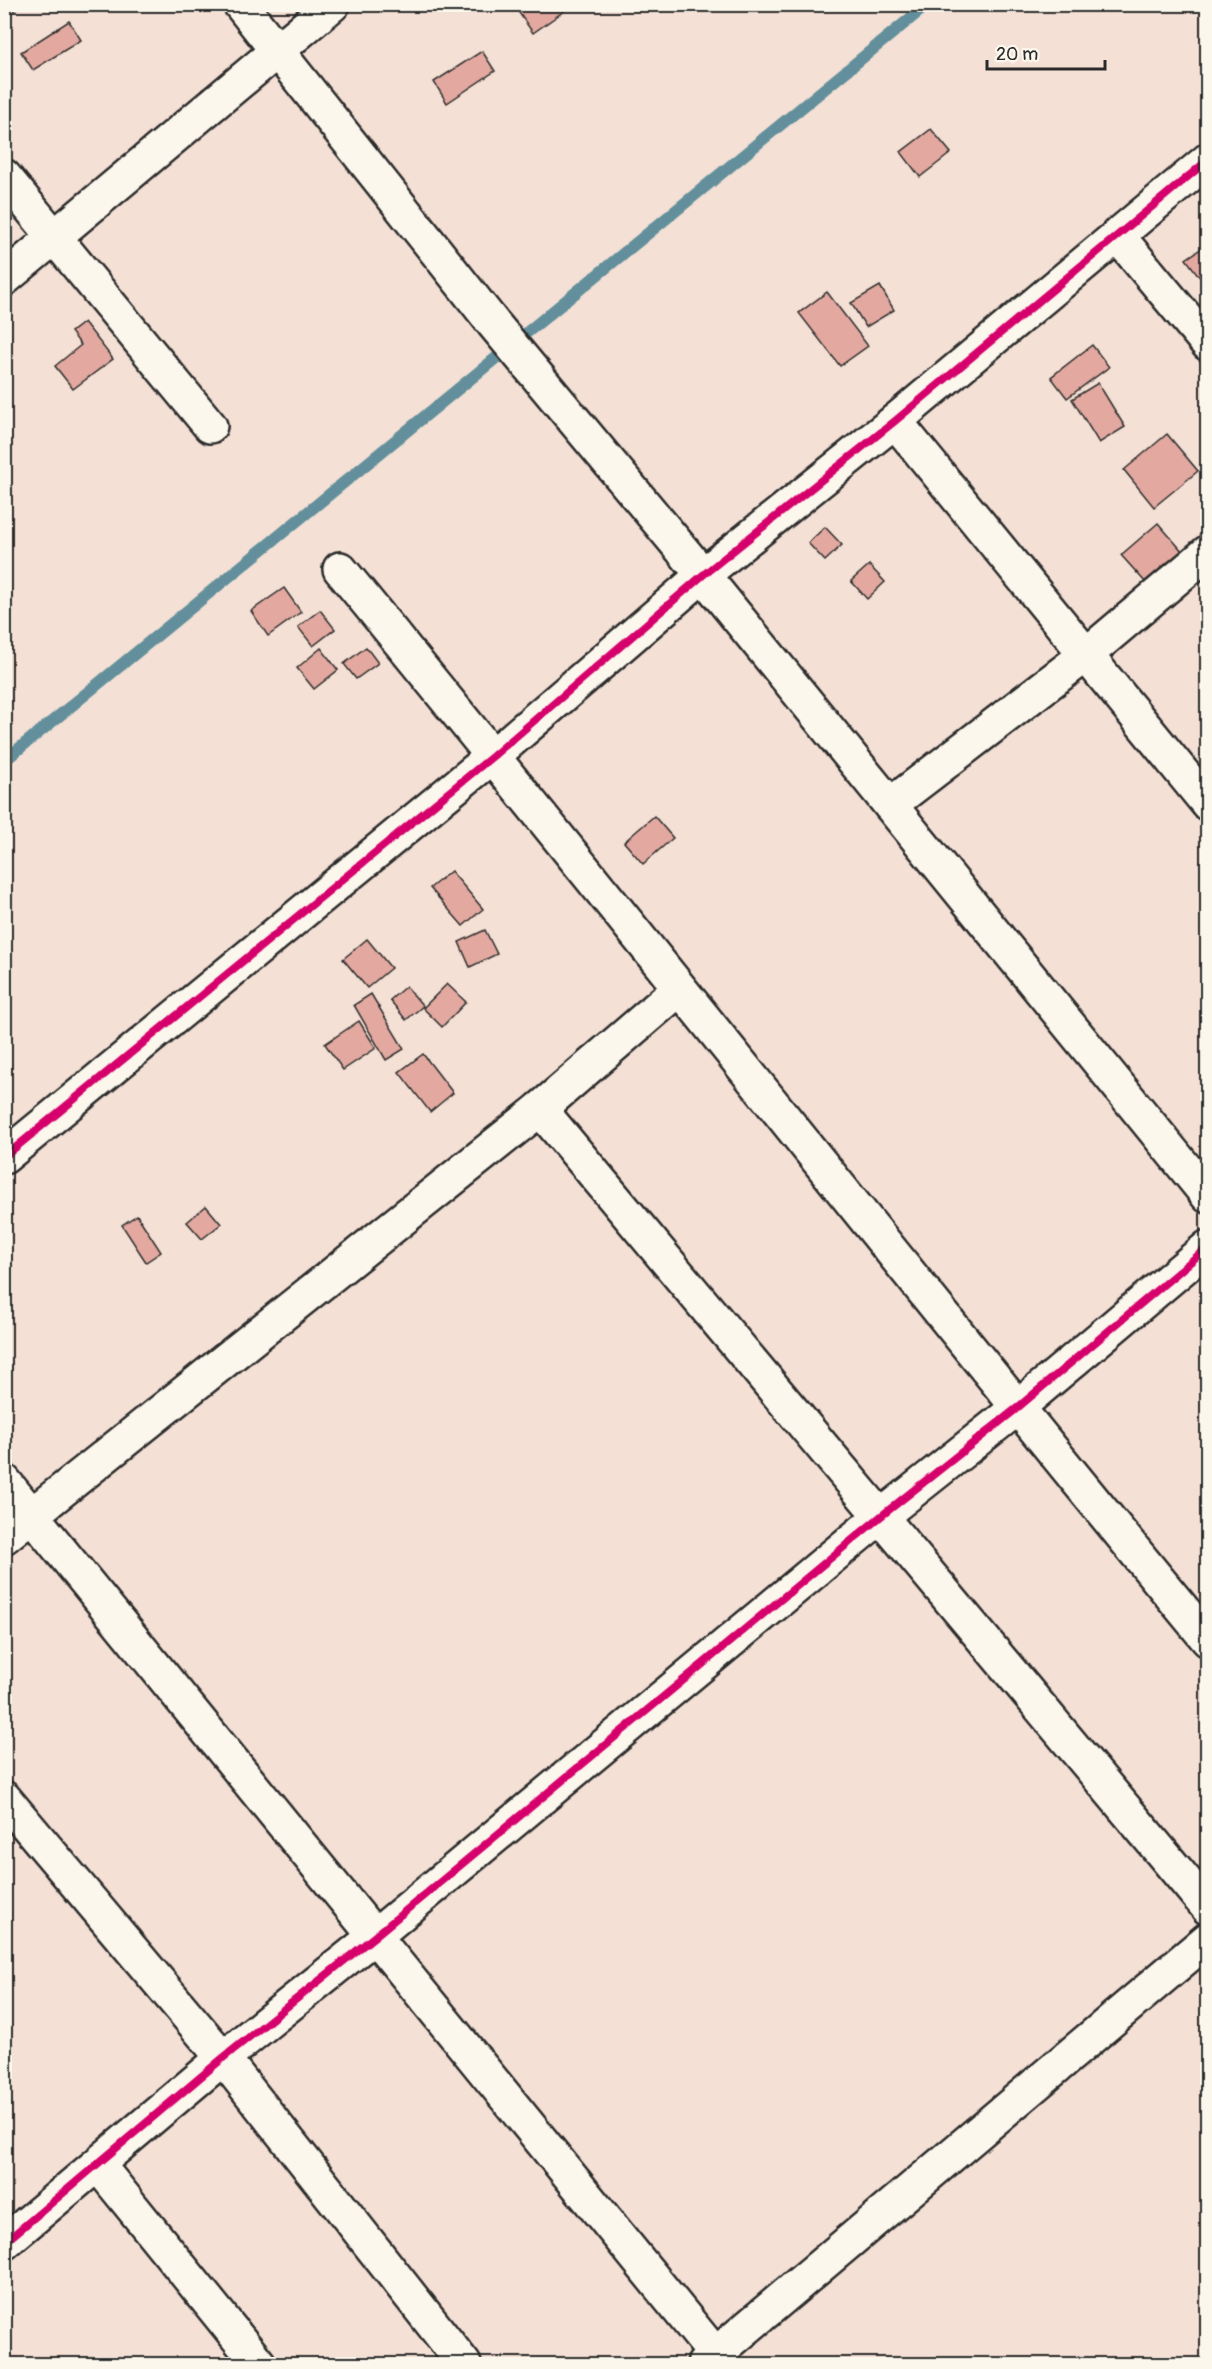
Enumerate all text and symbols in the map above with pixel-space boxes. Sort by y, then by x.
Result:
scale bar [987,33,1106,71]
text: 20 m [996,43,1038,66]

